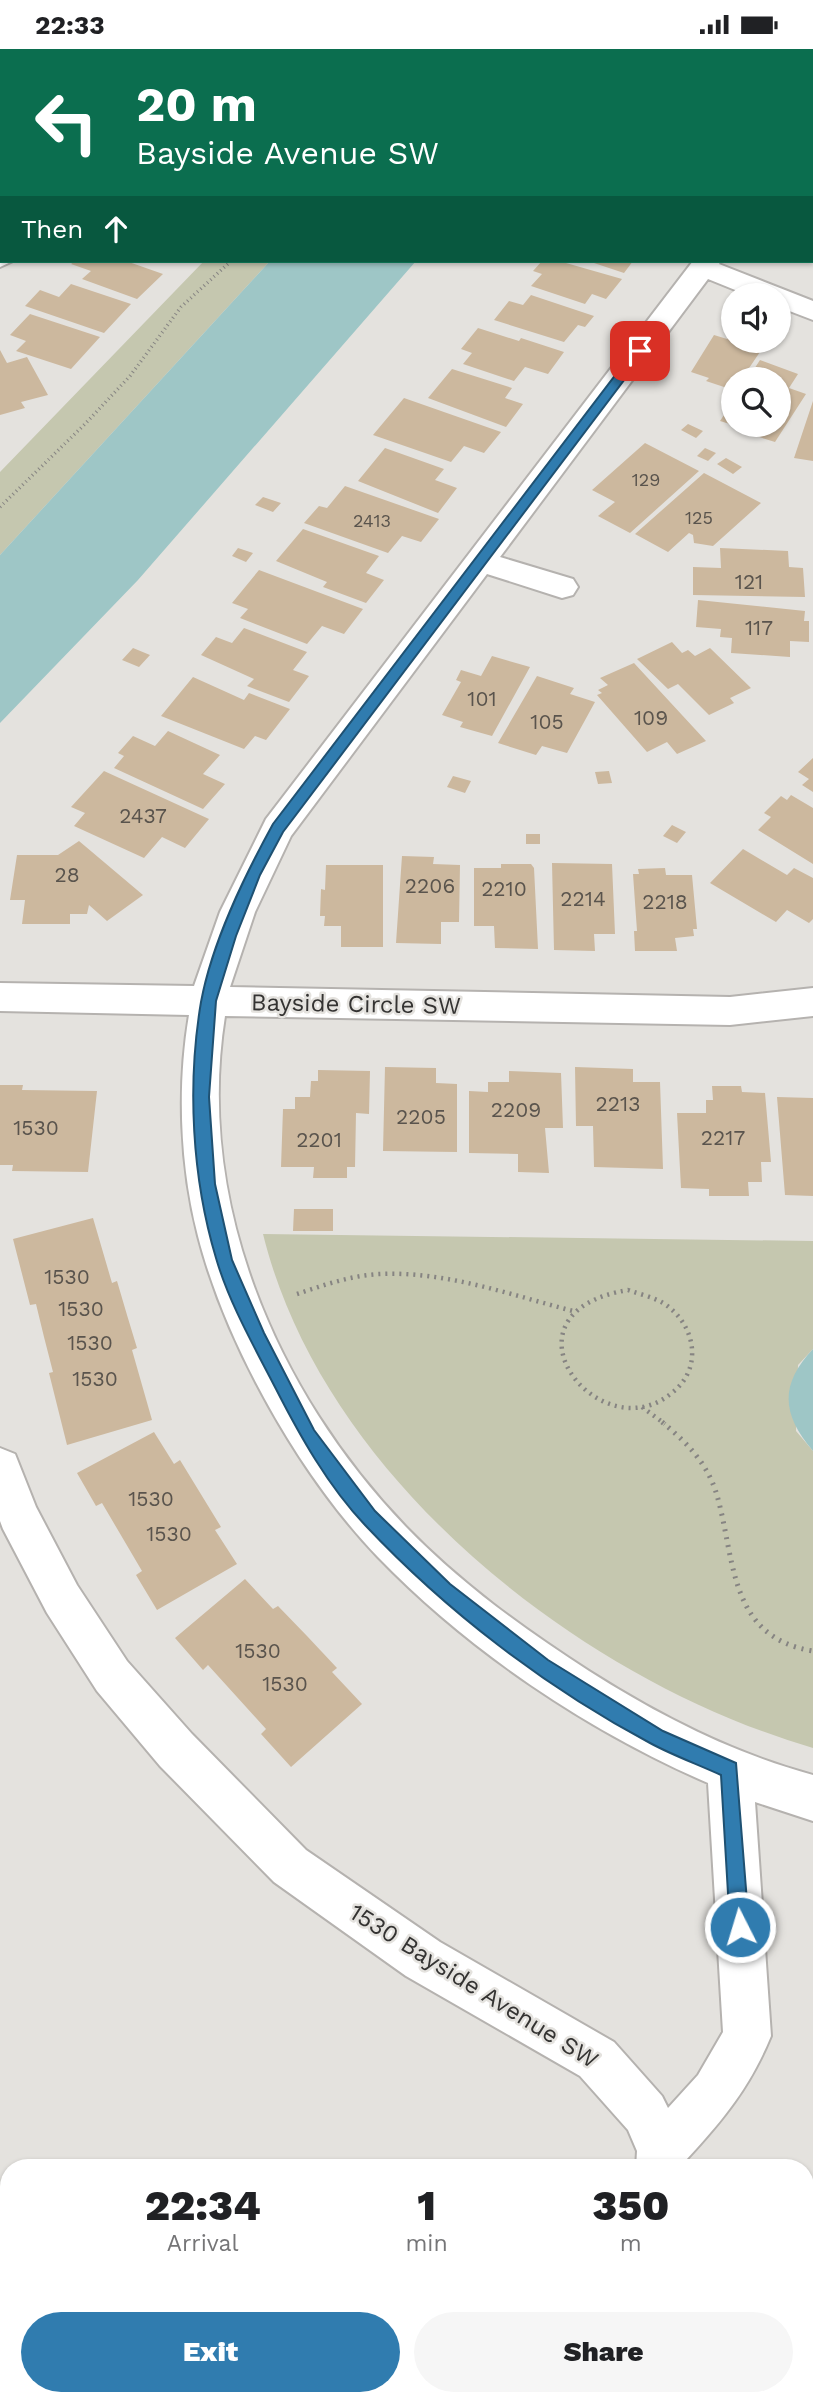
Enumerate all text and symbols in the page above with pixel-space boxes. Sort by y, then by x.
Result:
text: 22:33 [35,10,105,40]
text: 20 m [136,75,257,133]
icon: left [21,77,112,168]
text: Bayside Avenue SW [136,134,439,172]
icon: ahead [97,210,135,248]
text: Then [21,214,83,244]
map controls [721,283,791,437]
button: sound [721,283,791,353]
pin [610,321,670,381]
icon: arrive [621,332,659,370]
button: search [721,367,791,437]
house number: 129 [632,469,660,490]
house number: 125 [685,507,713,528]
house number: 2413 [353,510,391,531]
house number: 121 [735,569,763,594]
house number: 117 [745,615,773,640]
house number: 101 [467,686,497,711]
house number: 109 [634,705,668,730]
house number: 105 [530,709,564,734]
house number: 2437 [119,803,167,828]
house number: 28 [54,862,80,887]
house number: 2206 [405,873,455,898]
house number: 2210 [481,876,527,901]
house number: 2214 [560,886,606,911]
house number: 2218 [642,889,688,914]
street label: Bayside Circle SW [251,988,461,1020]
house number: 2213 [596,1091,640,1116]
house number: 2209 [491,1097,541,1122]
house number: 2205 [396,1104,446,1129]
house number: 1530 [13,1115,59,1140]
house number: 2217 [701,1125,745,1150]
house number: 2201 [296,1127,342,1152]
house number: 1530 [44,1264,90,1289]
house number: 1530 [58,1296,104,1321]
house number: 1530 [67,1330,113,1355]
house number: 1530 [72,1366,118,1391]
house number: 1530 [128,1486,174,1511]
house number: 1530 [146,1521,192,1546]
house number: 1530 [235,1638,281,1663]
house number: 1530 [262,1671,308,1696]
position arrow [703,1890,777,1964]
street label: 1530 Bayside Avenue SW [345,1898,603,2074]
text: 22:34 [145,2181,261,2230]
text: 1 [417,2181,436,2230]
text: 350 [592,2181,669,2230]
text: Arrival [167,2230,239,2257]
text: min [405,2230,448,2257]
text: m [620,2230,642,2257]
button: Exit [21,2312,400,2392]
button: Share [414,2312,793,2392]

